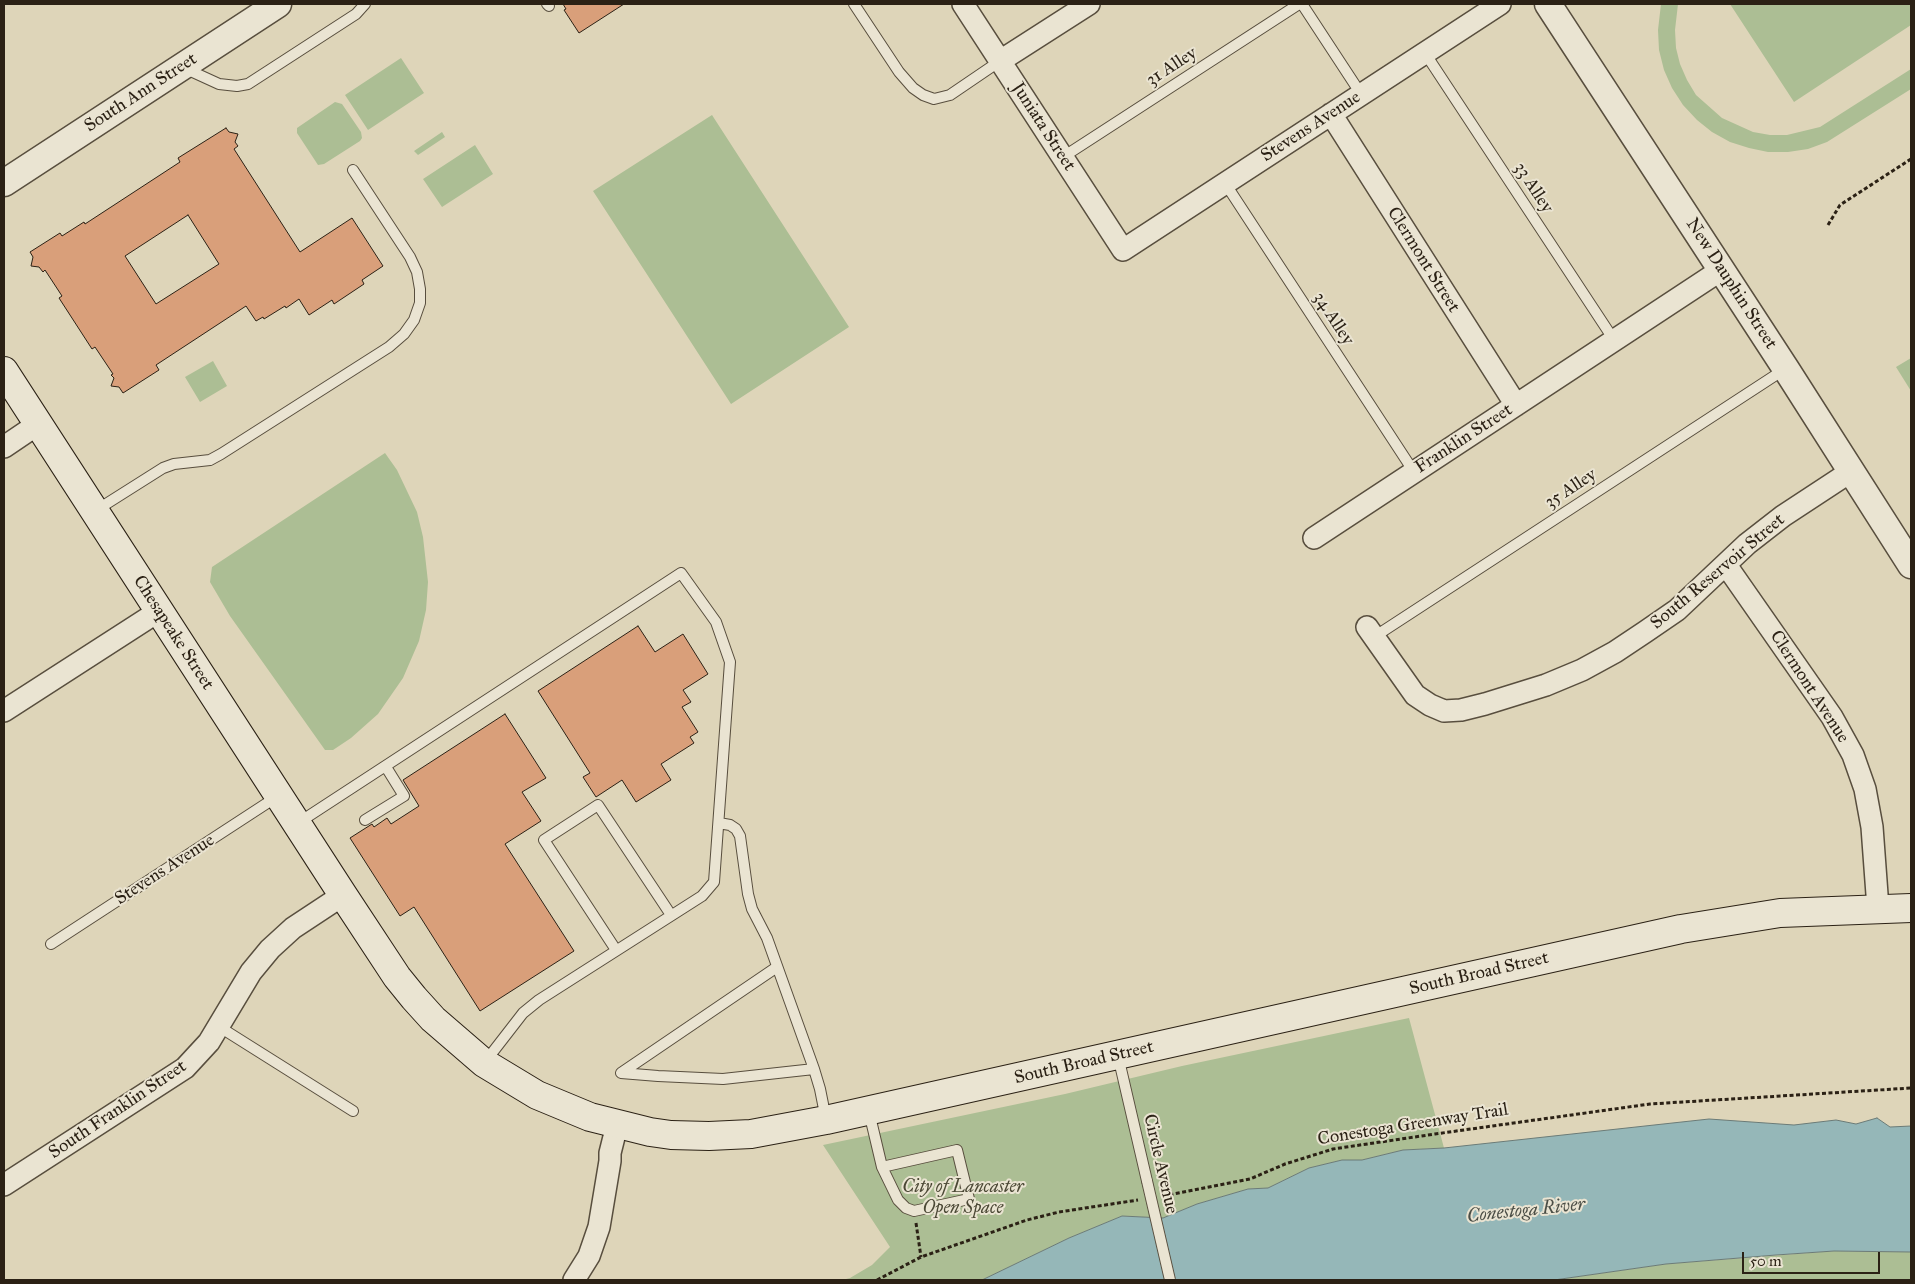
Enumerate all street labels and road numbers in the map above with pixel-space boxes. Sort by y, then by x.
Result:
street label: 31 Alley [1143,43,1201,91]
street label: South Ann Street [81,49,201,137]
street label: Juniata Street [1006,79,1080,175]
street label: Stevens Avenue [1257,87,1365,167]
street label: 33 Alley [1509,159,1557,217]
street label: Clermont Street [1382,203,1464,317]
street label: New Dauphin Street [1681,215,1781,353]
street label: 34 Alley [1308,288,1358,350]
street label: Franklin Street [1411,399,1517,479]
street label: 35 Alley [1541,464,1601,514]
street label: South Reservoir Street [1647,510,1789,634]
street label: Chesapeake Street [128,572,218,694]
street label: Clermont Avenue [1765,627,1853,747]
street label: Stevens Avenue [111,830,219,910]
street label: South Broad Street [1407,947,1551,1001]
street label: South Broad Street [1012,1036,1156,1090]
street label: South Franklin Street [45,1056,191,1164]
street label: Conestoga Greenway Trail [1316,1099,1510,1151]
street label: Circle Avenue [1138,1112,1182,1216]

